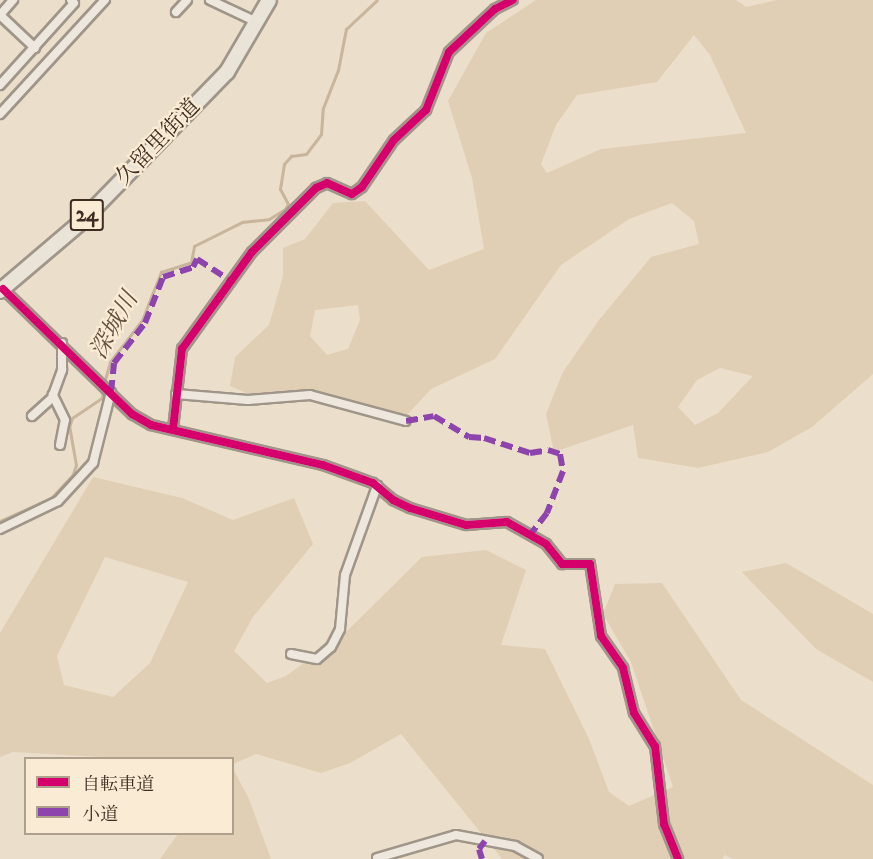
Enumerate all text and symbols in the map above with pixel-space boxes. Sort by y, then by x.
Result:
street label: 久留里街道 [110,93,206,191]
road number: 24 [69,197,105,233]
water label: 深城川 [85,288,145,364]
legend [24,757,234,835]
text: 自転車道 [82,774,154,796]
text: 小道 [82,804,118,826]

